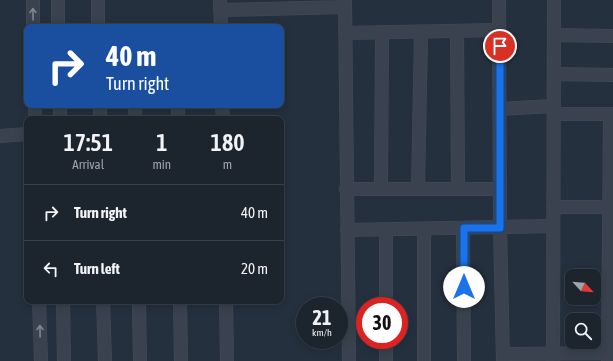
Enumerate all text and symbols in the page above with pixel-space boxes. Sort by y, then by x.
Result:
one-way arrow [29,7,37,20]
pin [483,29,517,63]
icon: arrive [489,35,511,57]
icon: right [40,40,92,92]
text: 40 m [106,40,156,72]
text: Turn right [106,73,169,94]
text: 17:51 [64,129,113,156]
text: 1 [156,129,167,156]
text: 180 [211,129,244,156]
text: Arrival [72,157,104,172]
text: min [152,157,171,172]
text: m [223,157,232,172]
icon: right [40,202,62,224]
text: Turn right [74,204,127,221]
text: 40 m [241,204,268,221]
icon: left [40,258,62,280]
text: Turn left [74,260,120,277]
text: 20 m [241,260,268,277]
position arrow [443,266,485,308]
north arrow [565,269,601,305]
map controls [565,269,601,349]
speed limit sign: 30 [356,297,408,349]
text: 21 [313,306,331,329]
button: search [565,313,601,349]
one-way arrow [36,325,44,338]
text: km/h [312,327,332,338]

